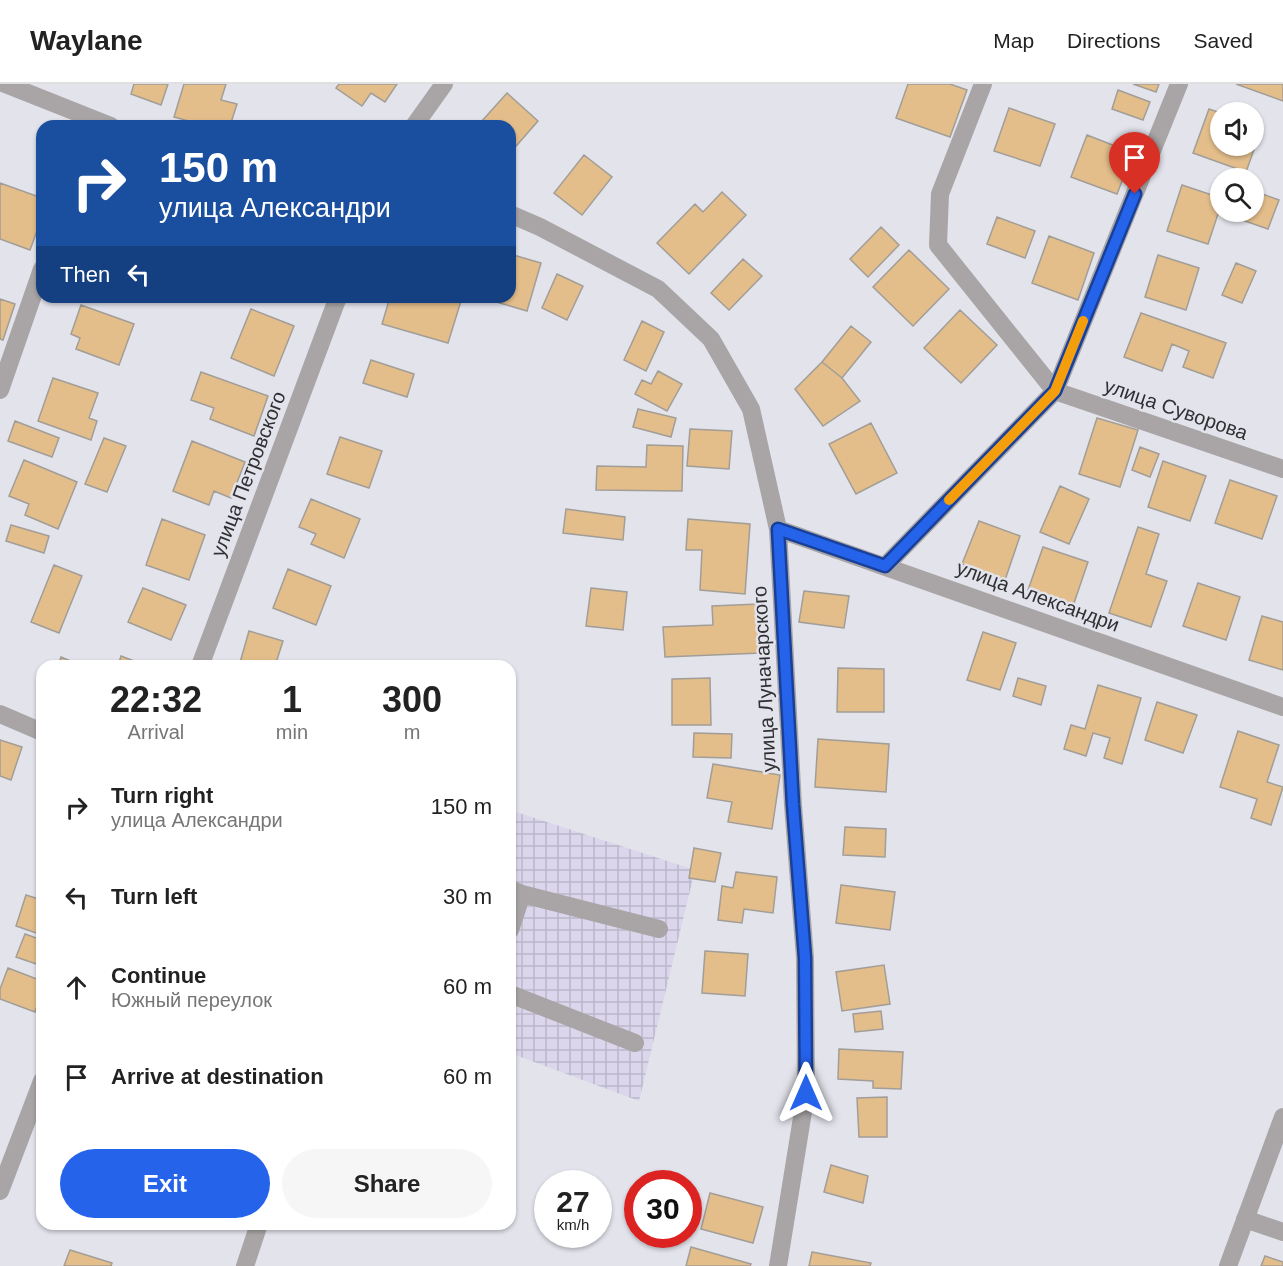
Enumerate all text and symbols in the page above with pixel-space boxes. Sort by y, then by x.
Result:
text: Waylane [30,25,143,56]
text: Map [993,29,1034,52]
text: Directions [1067,29,1160,52]
text: Saved [1193,29,1253,52]
map controls [1210,102,1264,222]
button: sound [1210,102,1264,156]
pin [1109,132,1160,194]
icon: arrive [1118,141,1151,174]
icon: right [60,144,138,222]
text: 150 m [159,144,278,191]
button: search [1210,168,1264,222]
text: улица Александри [159,193,391,223]
icon: left [122,258,155,291]
text: Then [60,262,110,287]
street label: улица Суворова [1101,374,1251,444]
street label: улица Петровского [206,388,290,560]
street label: улица Александри [954,556,1122,636]
street label: улица Луначарского [748,585,780,773]
text: 22:32 [110,679,202,720]
text: 1 [282,679,302,720]
text: 300 [382,679,442,720]
text: Arrival [128,721,184,743]
text: min [276,721,308,743]
text: m [404,721,420,743]
text: Turn right [111,783,213,808]
icon: right [60,791,93,824]
text: 150 m [431,794,492,819]
text: улица Александри [111,809,283,831]
icon: left [60,881,93,914]
text: Turn left [111,884,197,909]
text: 30 m [443,884,492,909]
text: Continue [111,963,206,988]
icon: ahead [60,971,93,1004]
text: 60 m [443,974,492,999]
text: Южный переулок [111,989,272,1011]
icon: arrive [60,1061,93,1094]
position arrow [774,1061,838,1125]
text: Arrive at destination [111,1064,324,1089]
text: 60 m [443,1064,492,1089]
button: Exit [60,1149,270,1218]
button: Share [282,1149,492,1218]
speed limit sign: 30 [624,1170,702,1248]
text: 27 [556,1185,590,1218]
text: km/h [557,1216,589,1233]

